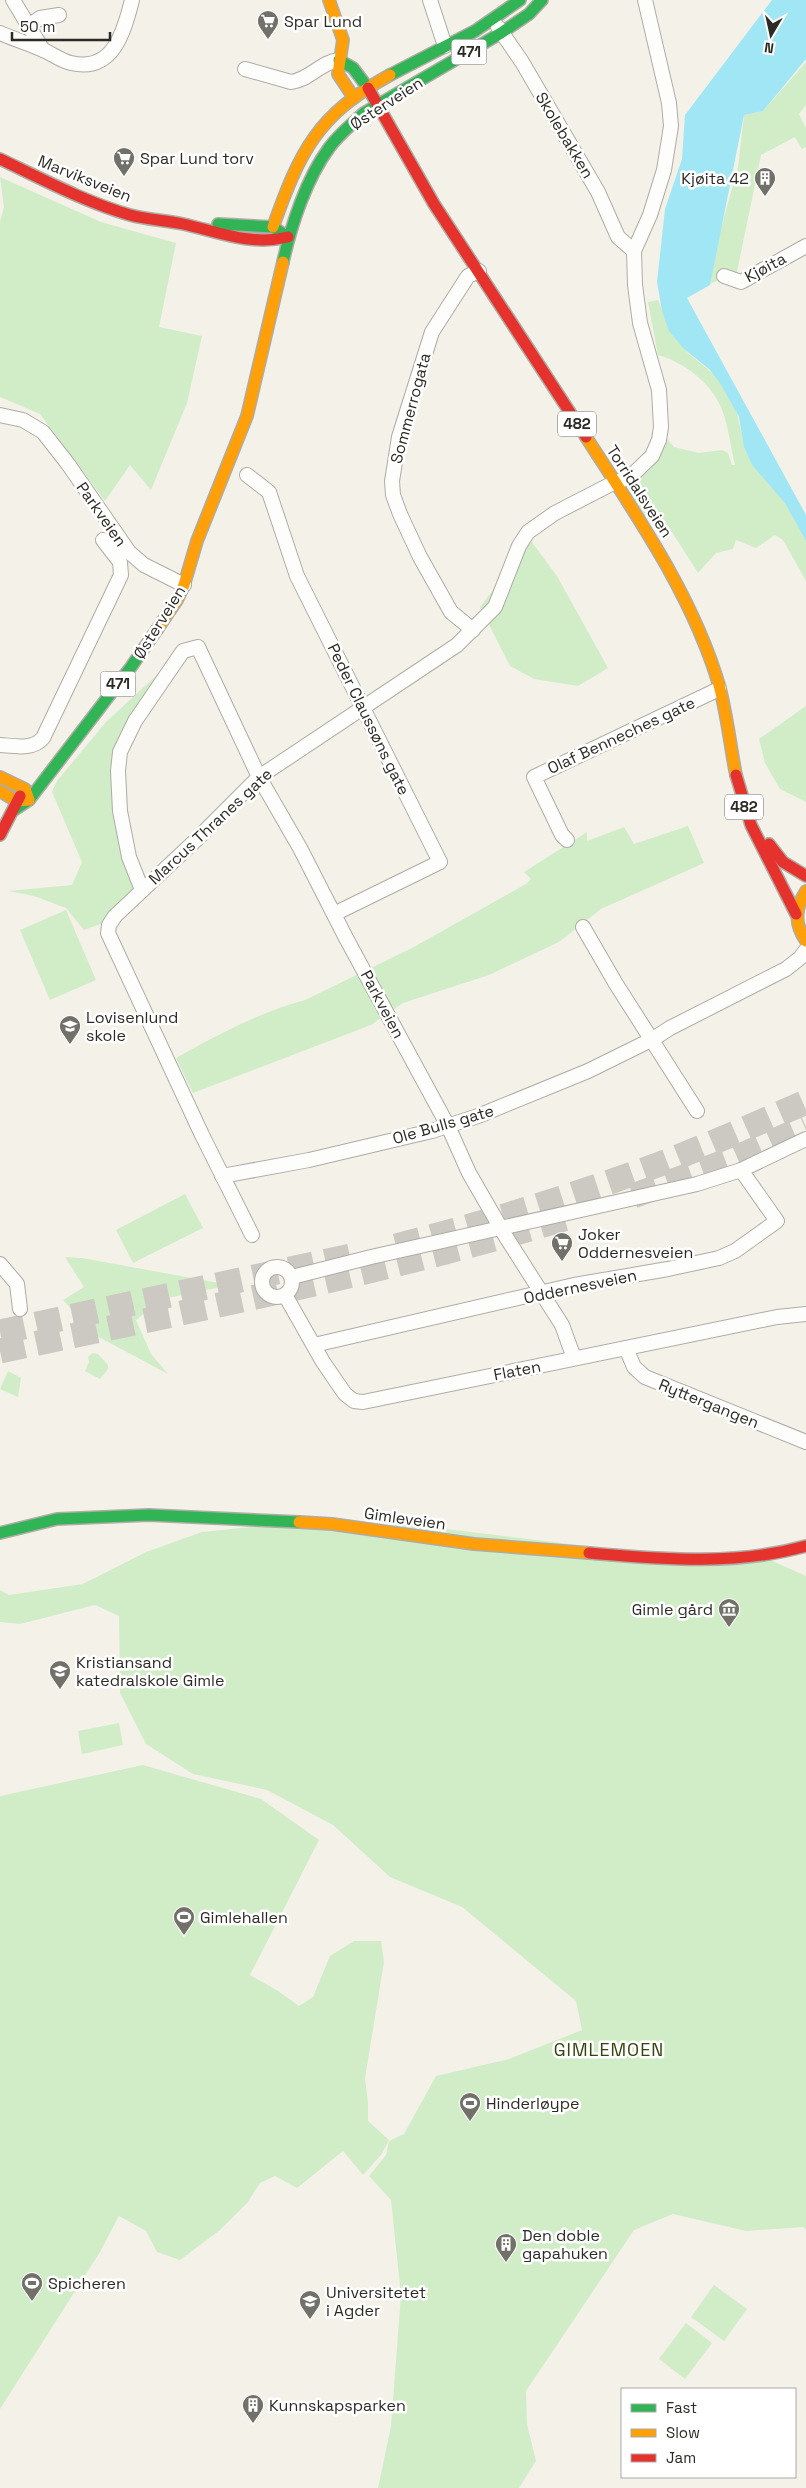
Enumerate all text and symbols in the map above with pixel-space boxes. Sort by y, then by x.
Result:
supermarket icon: Spar Lund [256,9,280,40]
scale bar [12,10,110,42]
north arrow [746,10,796,60]
place label: Spar Lund [284,11,362,32]
text: 50 m [20,17,55,36]
text: N [763,38,775,57]
road number: 471 [452,40,486,64]
street label: Østerveien [346,72,427,135]
street label: Skolebakken [531,88,599,182]
supermarket icon: Spar Lund torv [112,146,136,177]
place label: Spar Lund torv [140,148,254,169]
street label: Marviksveien [35,150,135,207]
building icon: Kjøita 42 [753,166,777,197]
place label: Kjøita 42 [681,168,749,189]
street label: Kjøita [741,248,790,287]
street label: Sommerrogata [386,350,435,466]
road number: 482 [558,412,596,436]
street label: Torridalsveien [602,441,677,542]
street label: Parkveien [72,478,131,551]
street label: Østerveien [129,582,190,663]
street label: Peder Claussøns gate [323,640,414,799]
road number: 471 [100,672,136,696]
street label: Olaf Benneches gate [544,692,698,779]
street label: Marcus Thranes gate [144,764,277,889]
road number: 482 [725,794,763,820]
street label: Parkveien [356,967,409,1042]
place label: Lovisenlund skole [86,1007,178,1046]
school or university icon: Lovisenlund skole [58,1014,82,1045]
street label: Ole Bulls gate [390,1100,496,1149]
place label: Joker Oddernesveien [578,1224,693,1263]
supermarket icon: Joker Oddernesveien [550,1231,574,1262]
street label: Oddernesveien [522,1264,639,1309]
street label: Flaten [492,1356,542,1385]
street label: Ryttergangen [656,1374,762,1433]
street label: Gimleveien [363,1502,447,1535]
museum icon: Gimle gård [717,1597,741,1628]
place label: Gimle gård [632,1599,713,1620]
place label: Kristiansand katedralskole Gimle [76,1652,225,1691]
school or university icon: Kristiansand katedralskole Gimle [48,1659,72,1690]
sports icon: Gimlehallen [172,1905,196,1936]
place label: Gimlehallen [200,1907,288,1928]
district label: GIMLEMOEN [554,2038,664,2061]
sports icon: Hinderløype [458,2091,482,2122]
place label: Hinderløype [486,2093,579,2114]
place label: Den doble gapahuken [522,2225,608,2264]
building icon: Den doble gapahuken [494,2232,518,2263]
sports icon: Spicheren [20,2271,44,2302]
place label: Spicheren [48,2273,126,2294]
place label: Universitetet i Agder [326,2282,426,2321]
school or university icon: Universitetet i Agder [298,2289,322,2320]
legend [621,2388,796,2478]
building icon: Kunnskapsparken [241,2393,265,2424]
place label: Kunnskapsparken [269,2395,406,2416]
text: Fast [666,2398,697,2417]
text: Slow [666,2423,700,2442]
text: Jam [666,2448,696,2467]

